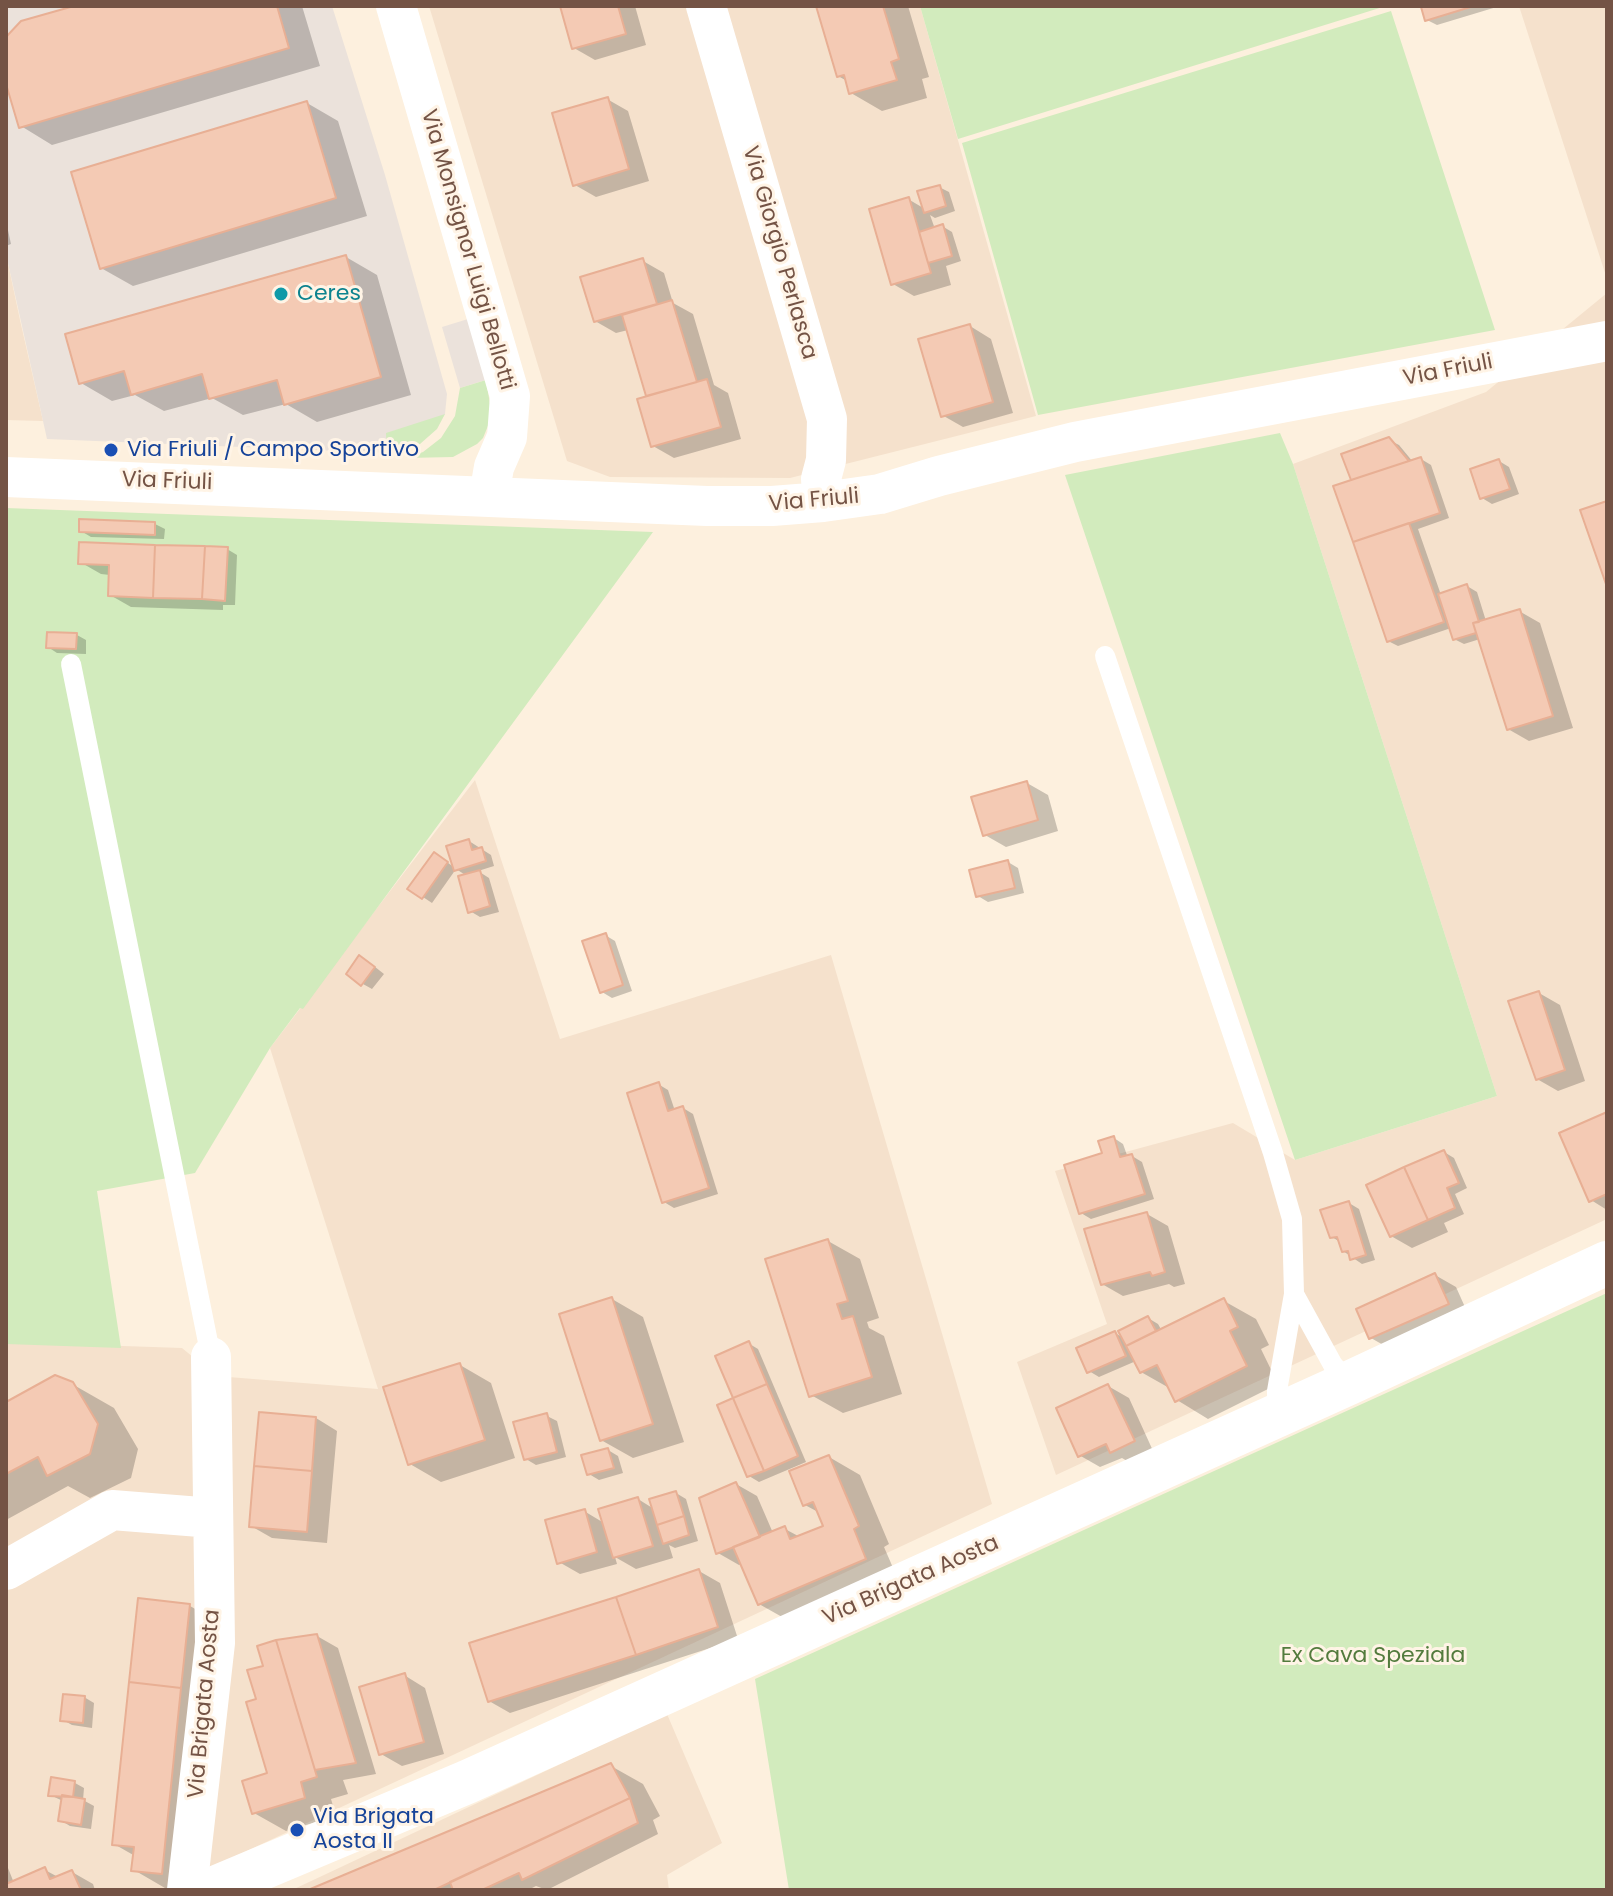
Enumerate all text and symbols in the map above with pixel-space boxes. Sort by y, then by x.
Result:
street label: Via Monsignor Luigi Bellotti [414,107,520,393]
street label: Via Giorgio Perlasca [736,143,822,363]
place label: Ceres [297,281,361,307]
marker: Ceres [272,285,290,303]
street label: Via Friuli [1401,349,1495,393]
place label: Via Friuli / Campo Sportivo [127,437,419,463]
marker: Via Friuli / Campo Sportivo [102,441,120,459]
street label: Via Friuli [121,467,213,497]
street label: Via Friuli [768,484,860,518]
street label: Via Brigata Aosta [819,1530,1003,1632]
street label: Via Brigata Aosta [184,1608,226,1800]
park label: Ex Cava Speziala [1281,1643,1465,1669]
place label: Via Brigata Aosta II [313,1804,434,1856]
marker: Via Brigata Aosta II [288,1821,306,1839]

